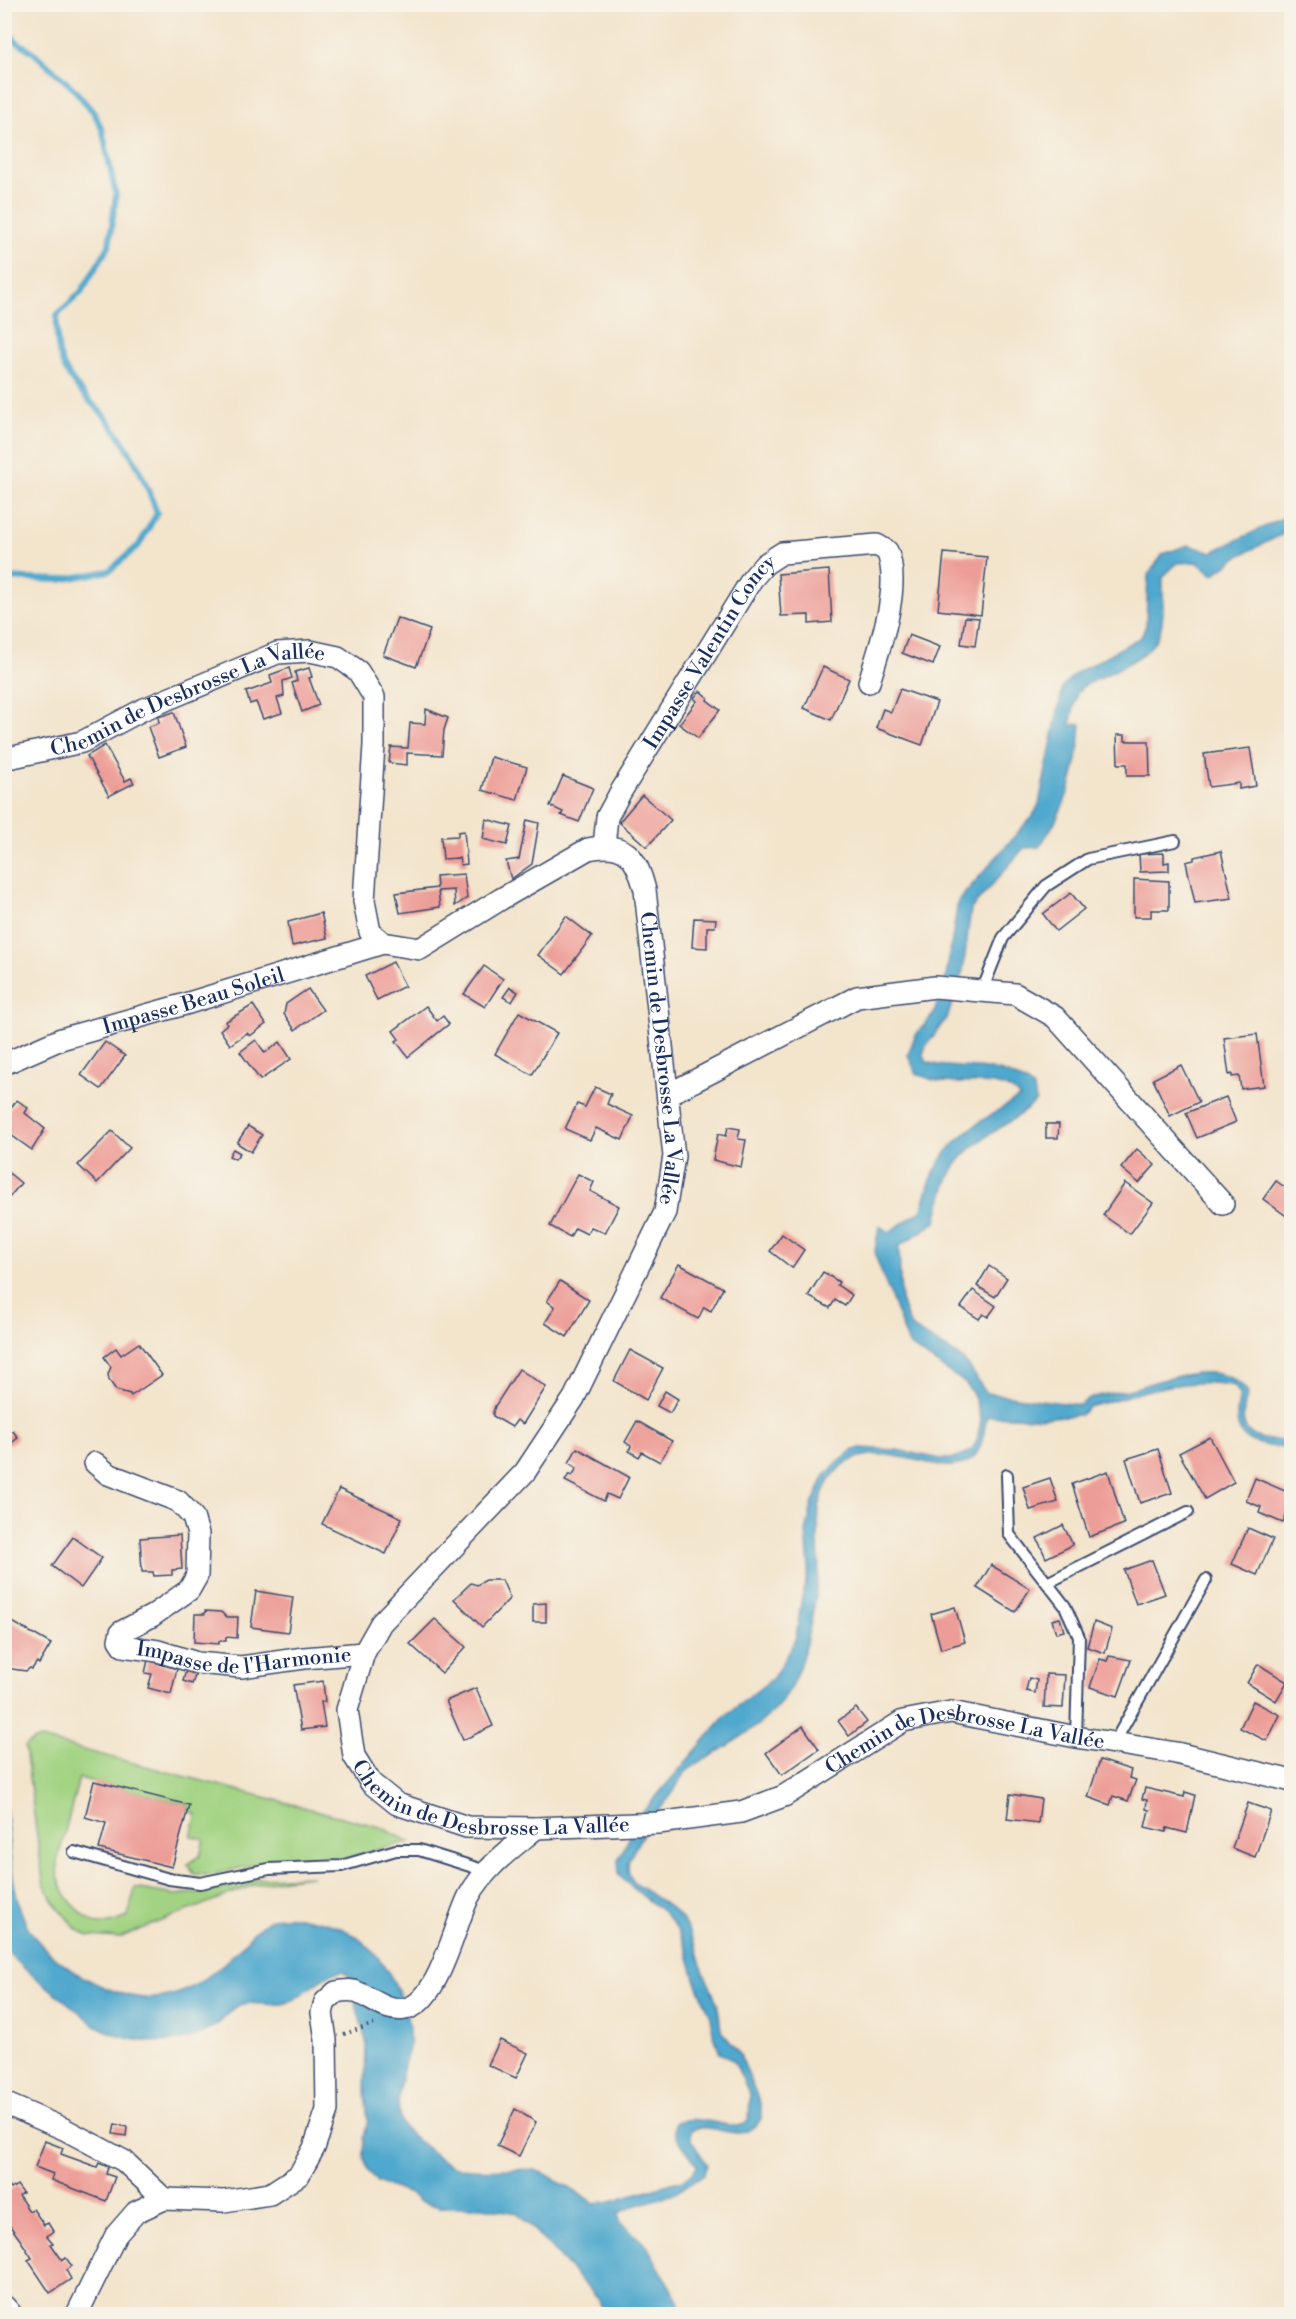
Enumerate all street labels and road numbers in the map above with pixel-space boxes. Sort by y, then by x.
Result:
street label: Impasse Valentin Concy [638,548,781,754]
street label: Chemin de Desbrosse La Vallée [48,639,328,763]
street label: Chemin de Desbrosse La Vallée [633,910,687,1207]
street label: Impasse Beau Soleil [100,962,288,1041]
street label: Impasse de l'Harmonie [135,1636,352,1681]
street label: Chemin de Desbrosse La Vallée [821,1699,1107,1781]
street label: Chemin de Desbrosse La Vallée [346,1755,630,1842]

